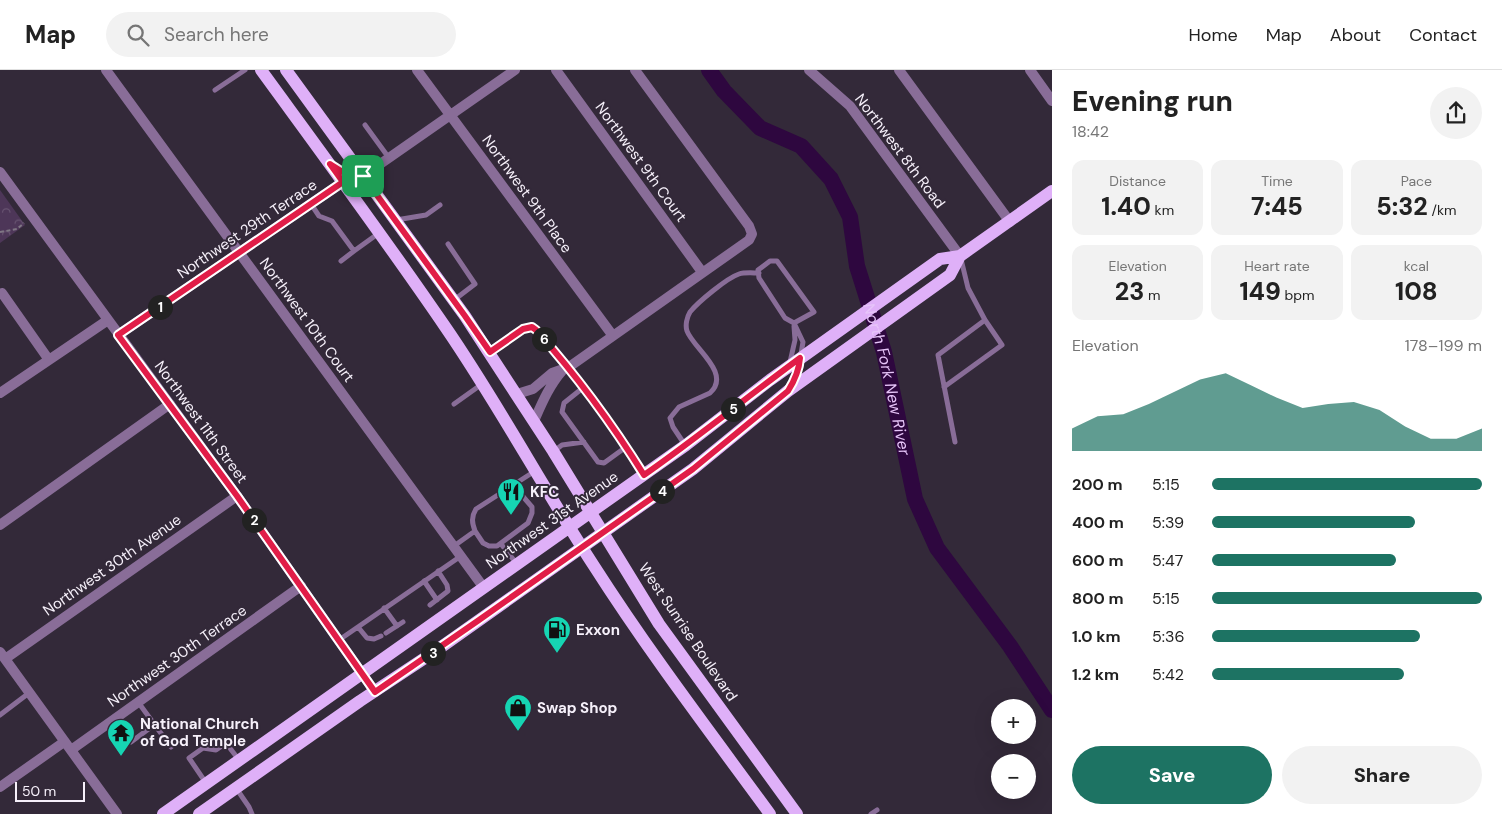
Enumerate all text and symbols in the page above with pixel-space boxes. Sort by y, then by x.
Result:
search box [106,12,456,57]
text: Map [25,19,76,50]
icon: search [124,21,152,49]
text: Search here [164,22,269,47]
text: Home [1188,23,1238,47]
text: Map [1266,23,1302,47]
text: About [1330,23,1381,47]
text: Contact [1409,23,1477,47]
text: Evening run [1072,83,1233,120]
button: share [1430,87,1482,139]
street label: Northwest 8th Road [850,90,950,212]
street label: Northwest 9th Court [591,98,691,226]
text: 18:42 [1072,121,1109,142]
street label: Northwest 9th Place [477,131,577,257]
pin [342,155,384,197]
icon: arrive [349,162,377,190]
text: Distance [1109,172,1166,190]
text: Time [1261,172,1293,190]
text: Pace [1401,172,1432,190]
street label: Northwest 29th Terrace [173,175,321,283]
text: 1.40 [1101,190,1151,223]
text: 7:45 [1251,190,1303,223]
text: 5:32 [1376,190,1428,223]
text: km [1151,201,1174,219]
text: /km [1428,201,1457,219]
street label: Northwest 10th Court [255,254,359,386]
text: Elevation [1108,257,1167,275]
text: Heart rate [1244,257,1310,275]
text: kcal [1404,257,1429,275]
text: 23 [1115,275,1144,308]
text: 149 [1239,275,1281,308]
text: 108 [1395,275,1438,308]
text: m [1144,286,1161,304]
text: bpm [1281,286,1315,304]
pin: 1 [148,294,172,320]
text: 1 [158,298,163,316]
water label: North Fork New River [858,300,916,458]
pin: 6 [532,326,556,352]
text: 6 [540,330,549,348]
text: Elevation [1072,335,1139,356]
text: 178–199 m [1405,335,1482,356]
street label: Northwest 11th Street [150,357,252,487]
pin: 5 [720,396,746,422]
text: 5 [729,400,738,418]
street label: Northwest 31st Avenue [482,467,622,573]
text: 200 m [1072,474,1123,495]
text: 5:15 [1152,474,1180,495]
restaurant icon: KFC [496,477,526,516]
pin: 4 [650,478,674,504]
place label: KFC [530,482,559,502]
text: 4 [658,482,667,500]
pin: 2 [242,508,266,532]
street label: Northwest 30th Avenue [39,510,185,620]
text: 2 [250,511,259,529]
text: 400 m [1072,512,1124,533]
text: 5:39 [1152,512,1184,533]
text: 600 m [1072,550,1124,571]
text: 5:47 [1152,550,1183,571]
street label: West Sunrise Boulevard [634,559,742,705]
text: 800 m [1072,588,1123,609]
text: 5:15 [1152,588,1180,609]
street label: Northwest 30th Terrace [103,600,251,712]
fuel station icon: Exxon [542,615,572,654]
place label: Exxon [576,620,620,640]
text: 1.0 km [1072,626,1121,647]
text: 5:36 [1152,626,1185,647]
pin: 3 [420,640,446,666]
text: 3 [429,644,438,662]
text: 1.2 km [1072,664,1119,685]
text: 5:42 [1152,664,1184,685]
shop icon: Swap Shop [503,693,533,732]
place label: Swap Shop [537,698,618,718]
map controls [991,699,1036,799]
button: + [991,699,1036,744]
place label: National Church of God Temple [140,714,259,751]
temple icon: National Church of God Temple [106,718,136,757]
button: Save [1072,746,1272,804]
button: Share [1282,746,1482,804]
button: − [991,754,1036,799]
scale bar [15,779,85,802]
text: 50 m [22,782,56,800]

